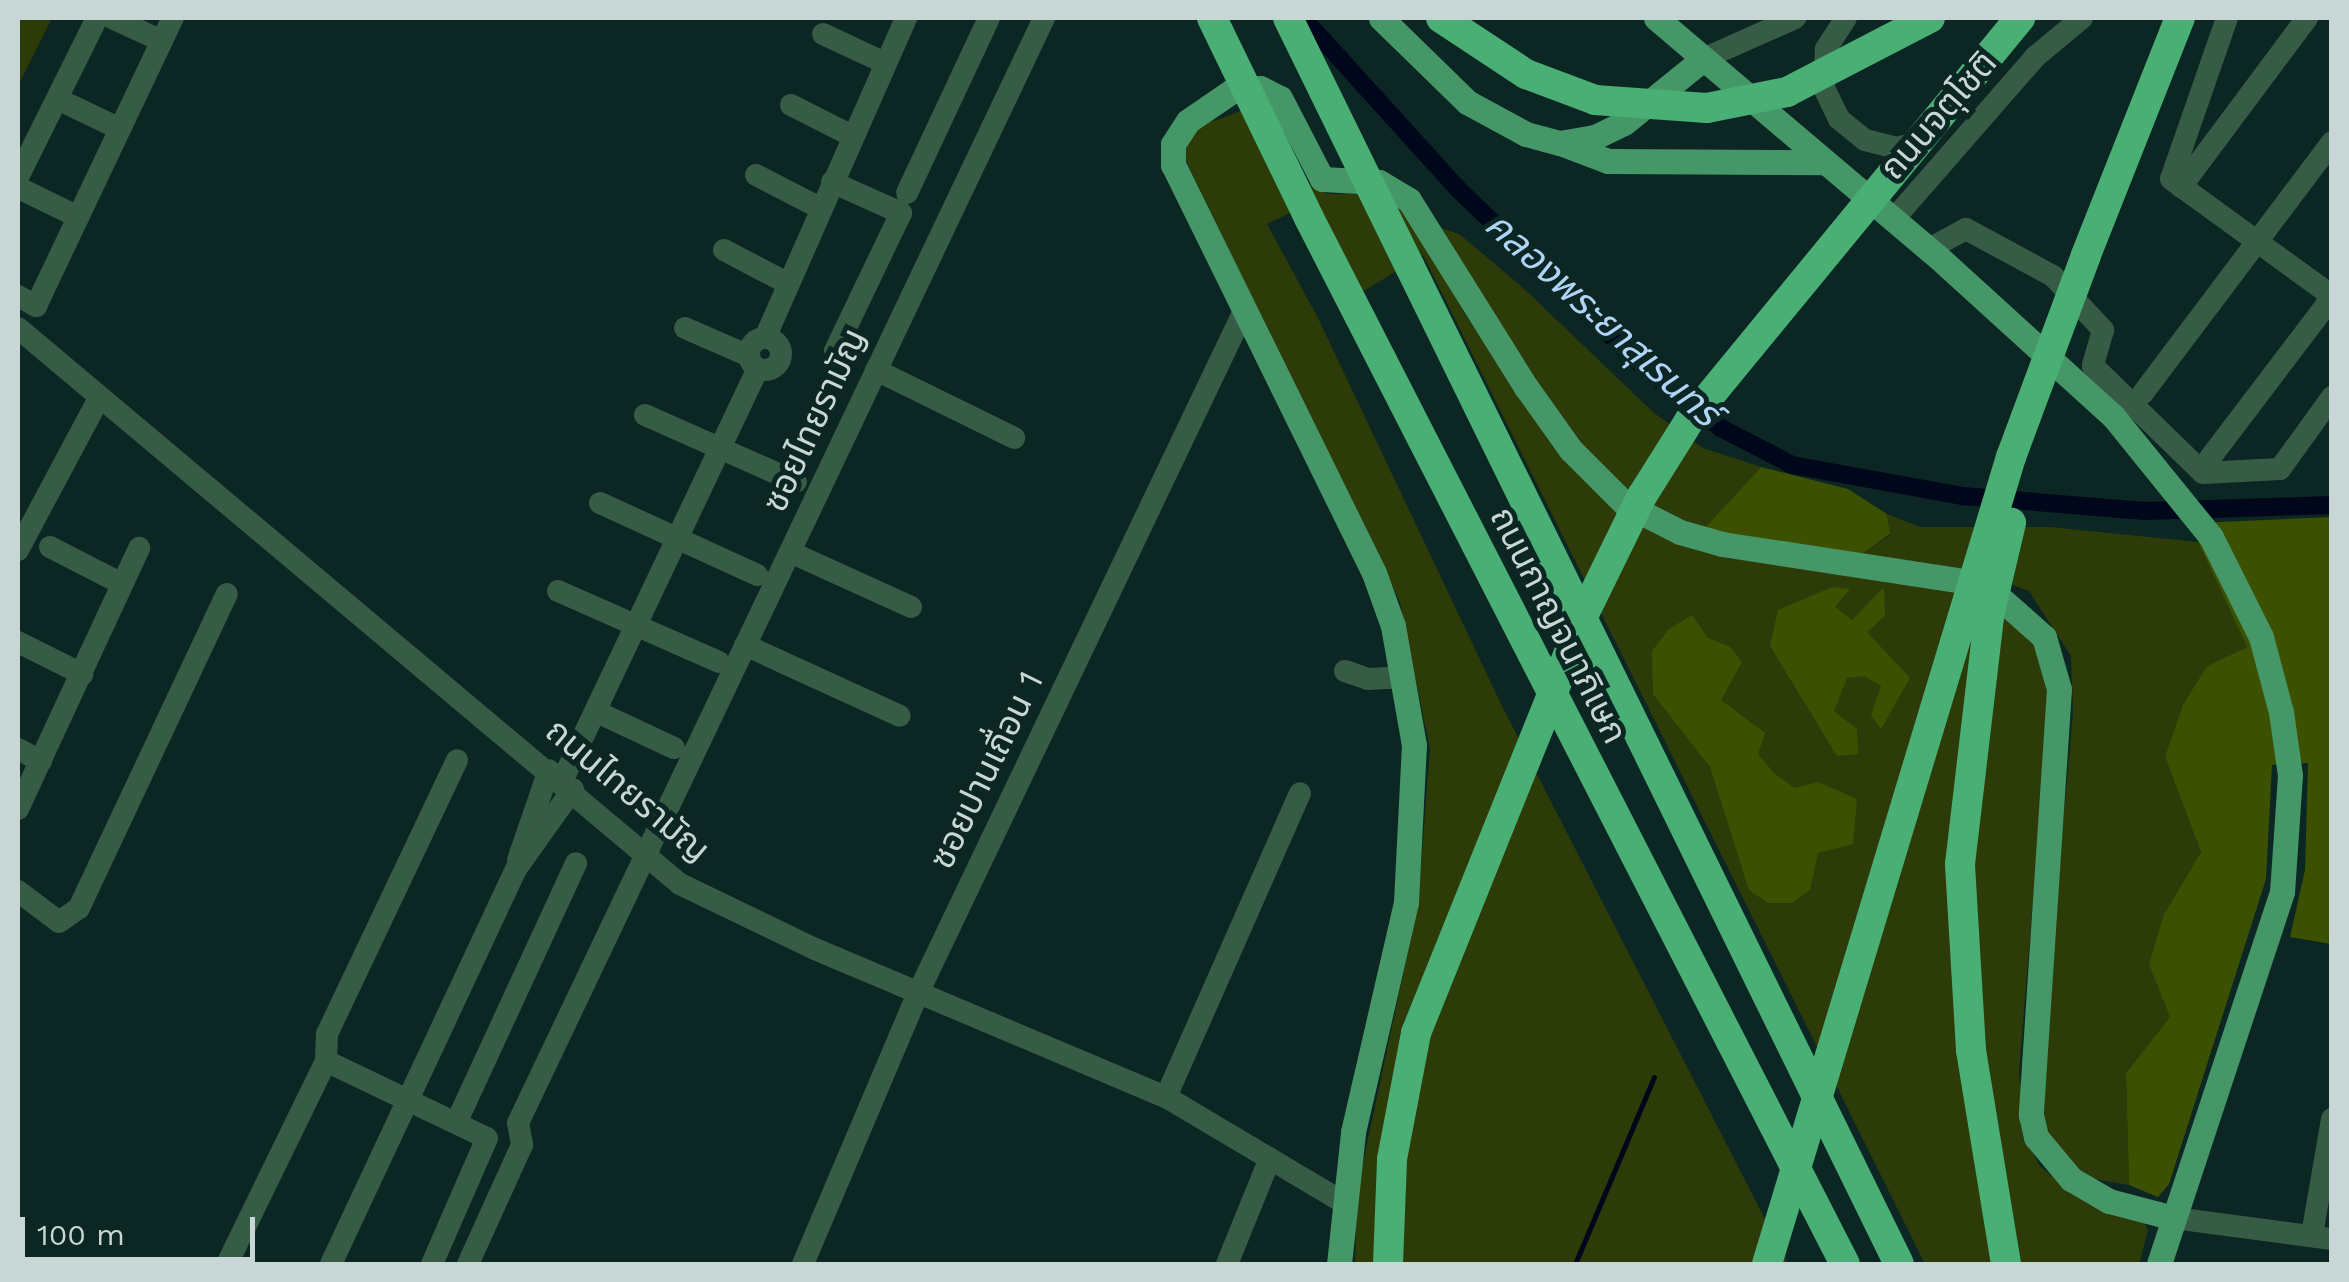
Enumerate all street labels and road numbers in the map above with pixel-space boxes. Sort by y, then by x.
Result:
street label: ถนนจตุโชติ [1871,42,2005,188]
street label: ซอยไทยรามัญ [753,322,875,518]
street label: ถนนกาญจนาภิเษก [1481,500,1637,750]
street label: ซอยปานเถื่อน 1 [920,664,1052,876]
street label: ถนนไทยรามัญ [537,709,719,871]

